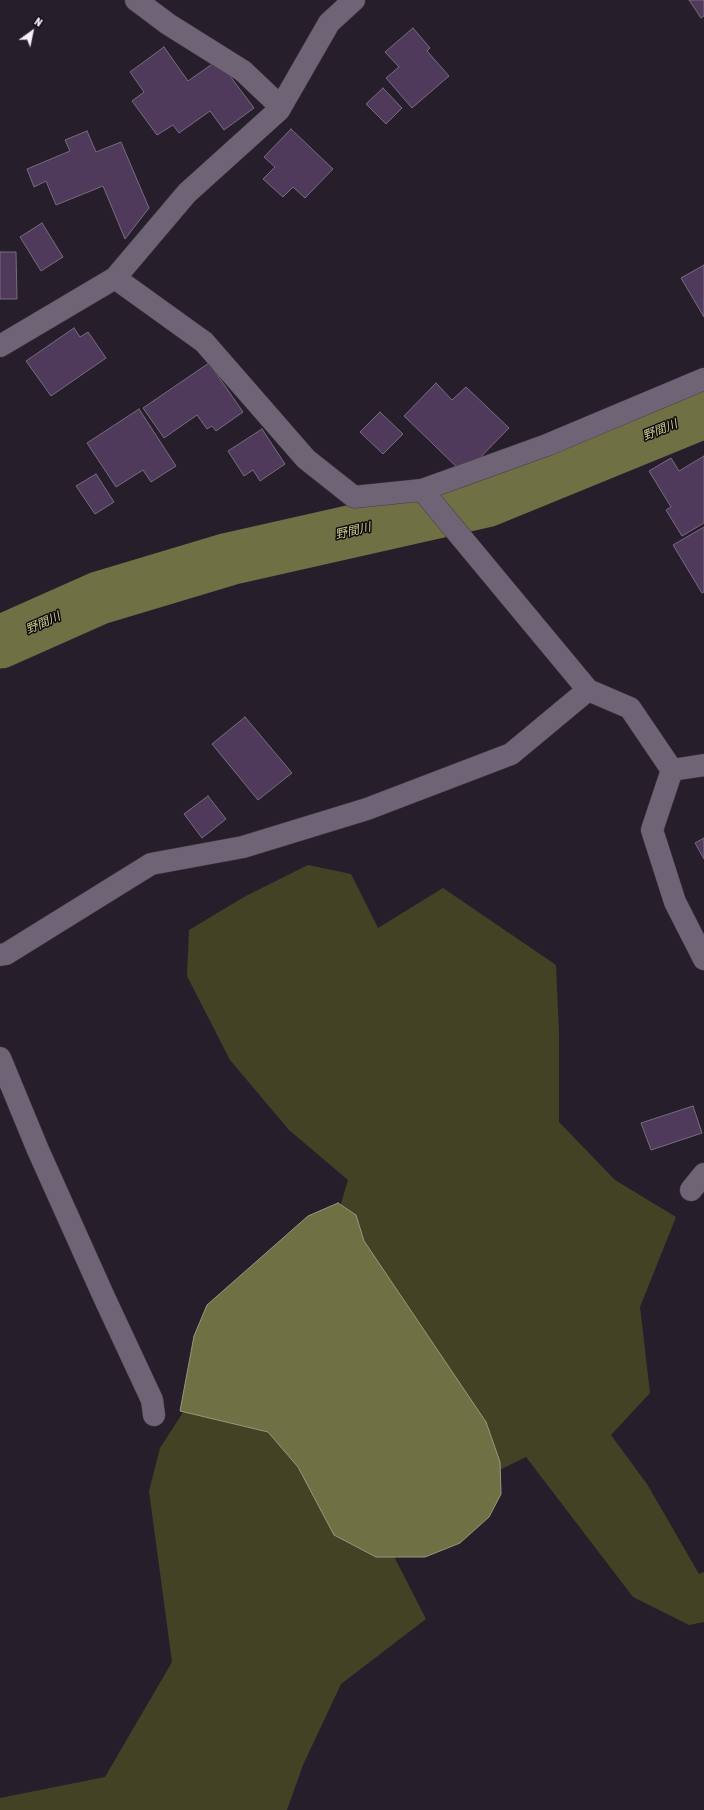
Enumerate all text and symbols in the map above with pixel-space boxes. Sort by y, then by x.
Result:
north arrow [12,12,52,52]
text: N [33,15,45,29]
water label: 野間川 [641,417,679,443]
water label: 野間川 [334,520,372,542]
water label: 野間川 [24,609,62,637]

